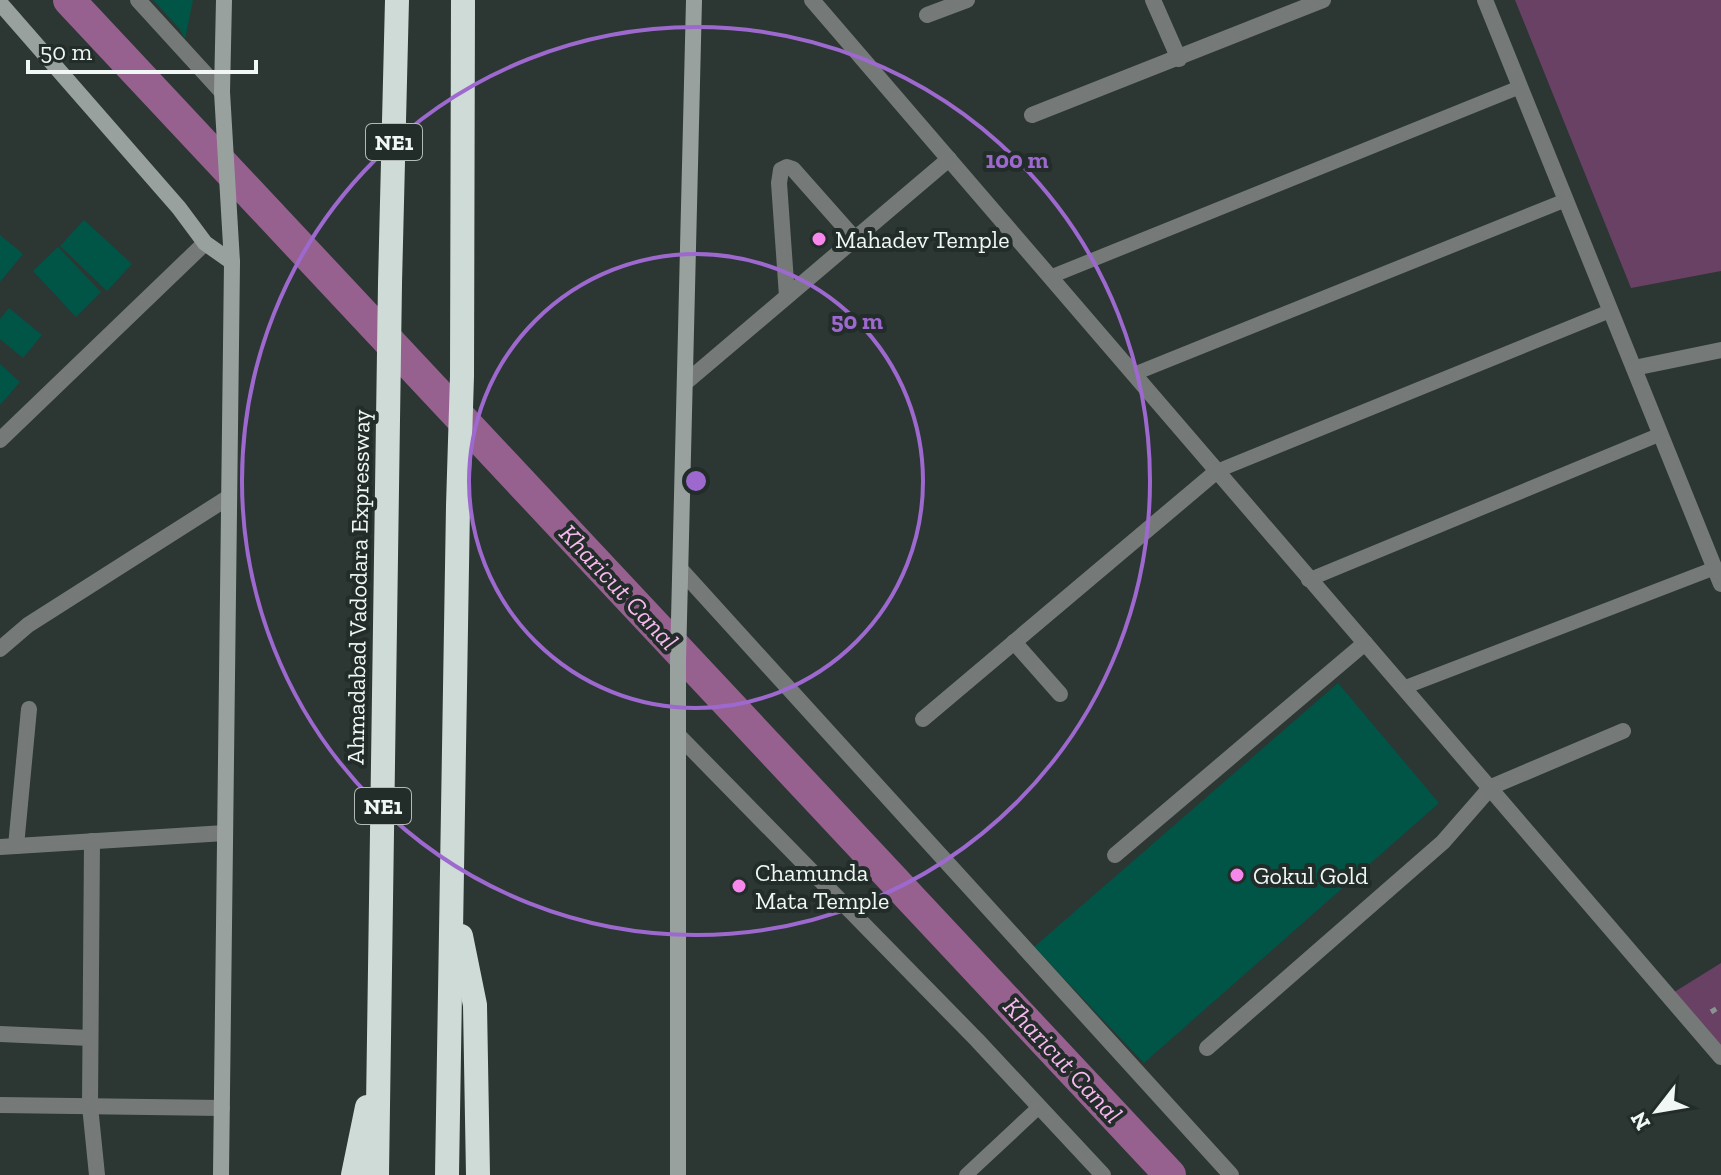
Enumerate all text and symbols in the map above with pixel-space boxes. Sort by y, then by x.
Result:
scale bar [28,24,256,74]
text: 50 m [40,37,93,66]
road number: NE1 [366,124,422,160]
text: 100 m [986,145,1048,174]
place label: Mahadev Temple [835,225,1009,254]
marker: Mahadev Temple [810,230,828,248]
text: 50 m [831,306,883,335]
street label: Ahmadabad Vadodara Expressway [340,409,376,765]
centre of rings [682,467,710,495]
water label: Kharicut Canal [553,518,685,656]
road number: NE1 [355,788,411,824]
place label: Chamunda Mata Temple [755,858,889,915]
place label: Gokul Gold [1253,861,1368,890]
marker: Gokul Gold [1228,866,1246,884]
marker: Chamunda Mata Temple [730,877,748,895]
water label: Kharicut Canal [997,991,1129,1129]
north arrow [1617,1071,1697,1151]
text: N [1624,1107,1656,1135]

